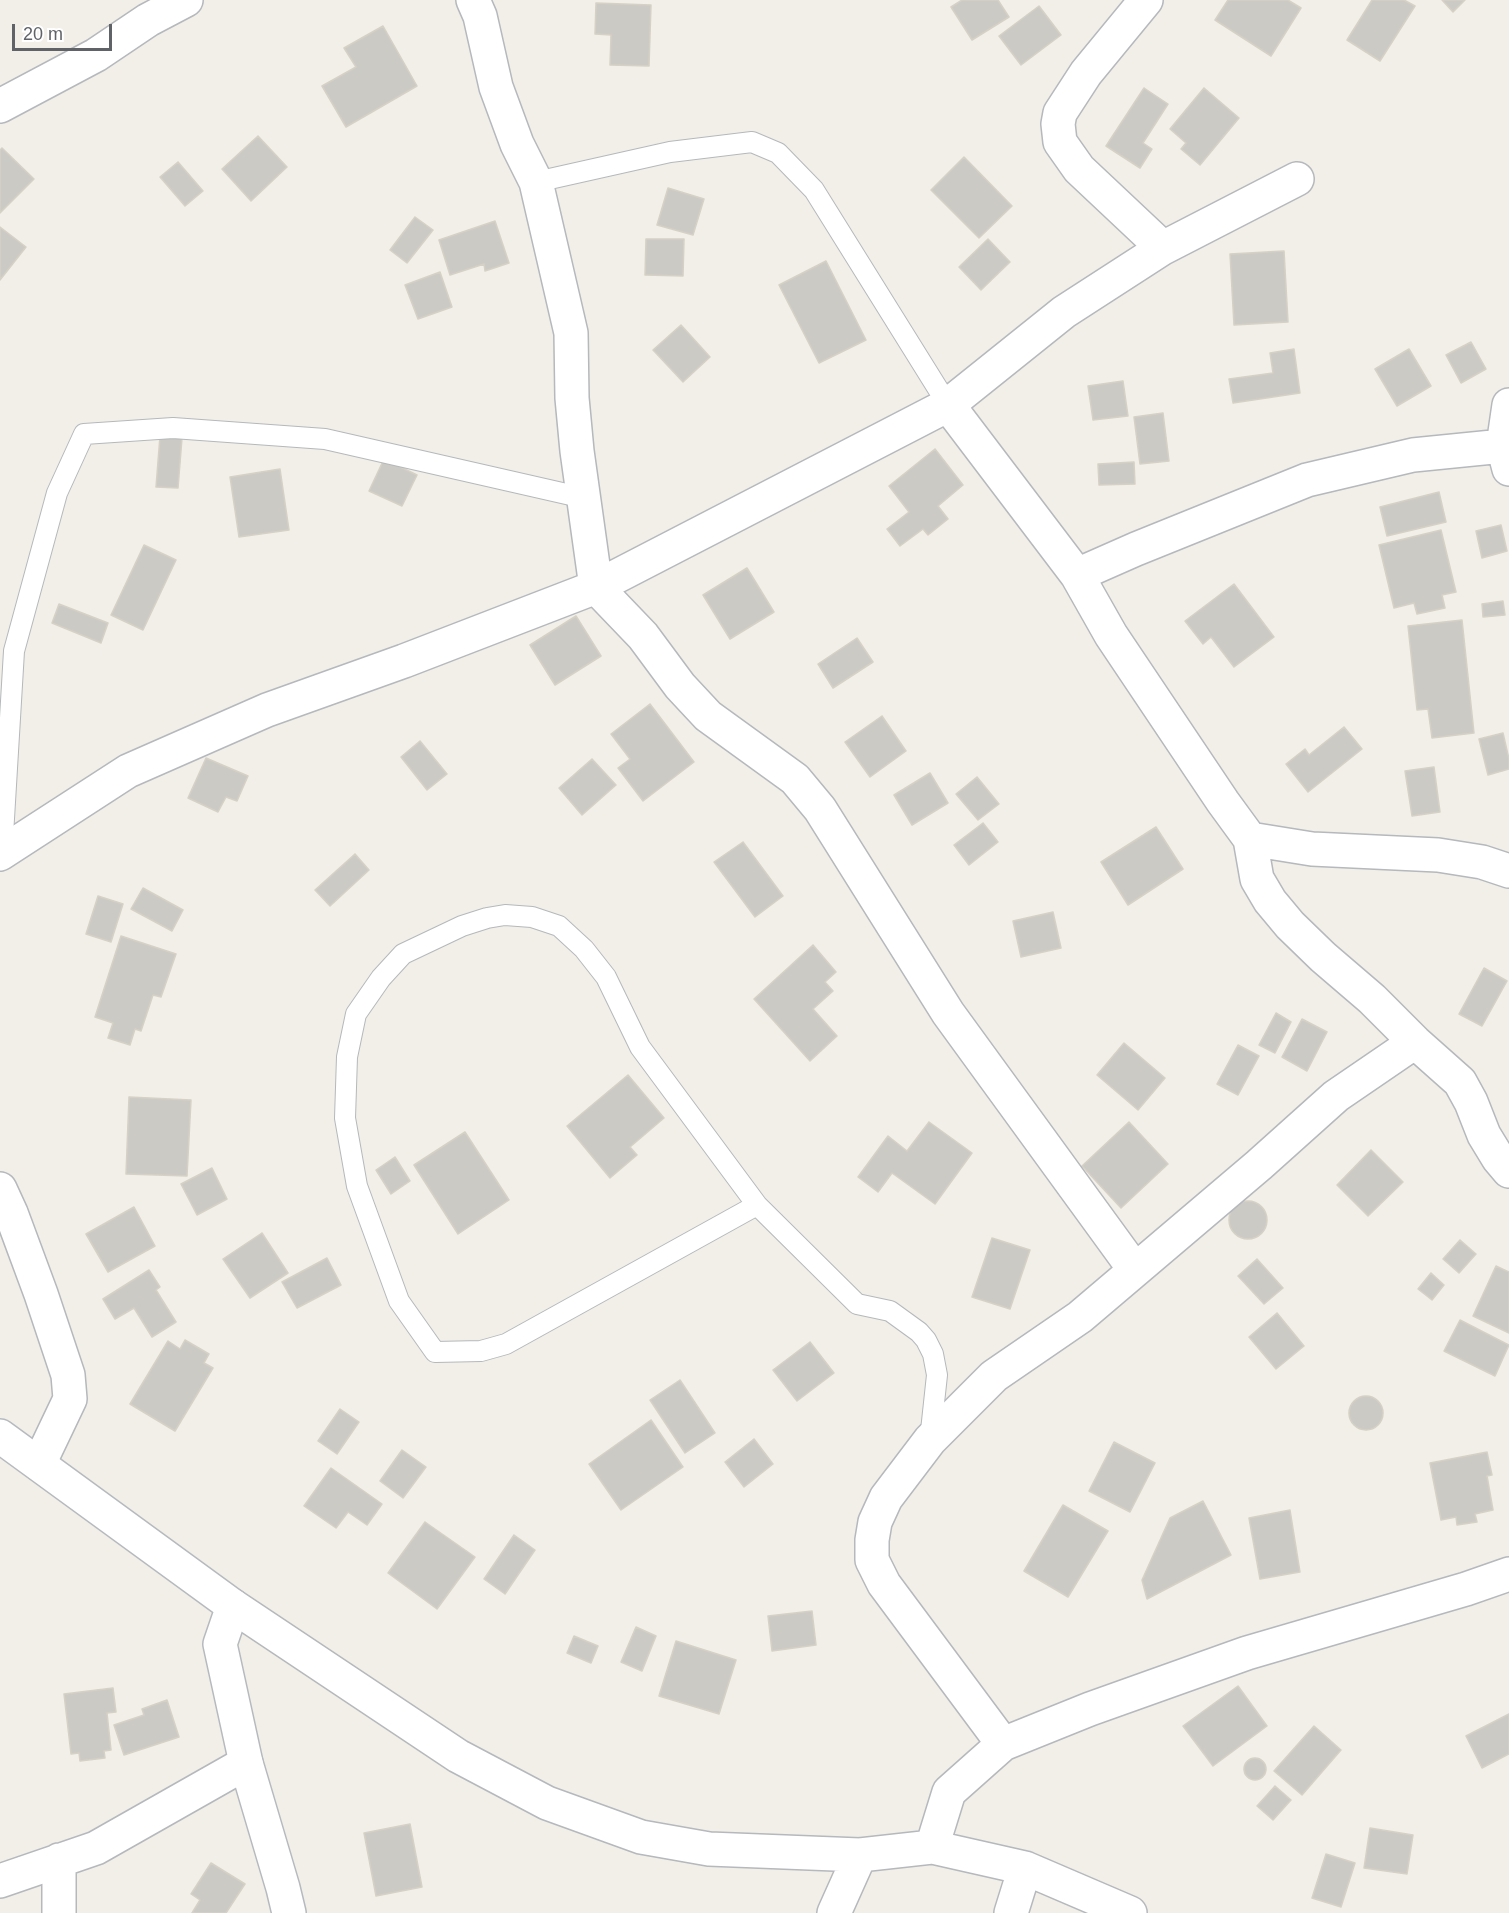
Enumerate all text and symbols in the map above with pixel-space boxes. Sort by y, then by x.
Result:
scale bar [15,12,116,50]
text: 20 m [23,24,63,44]

